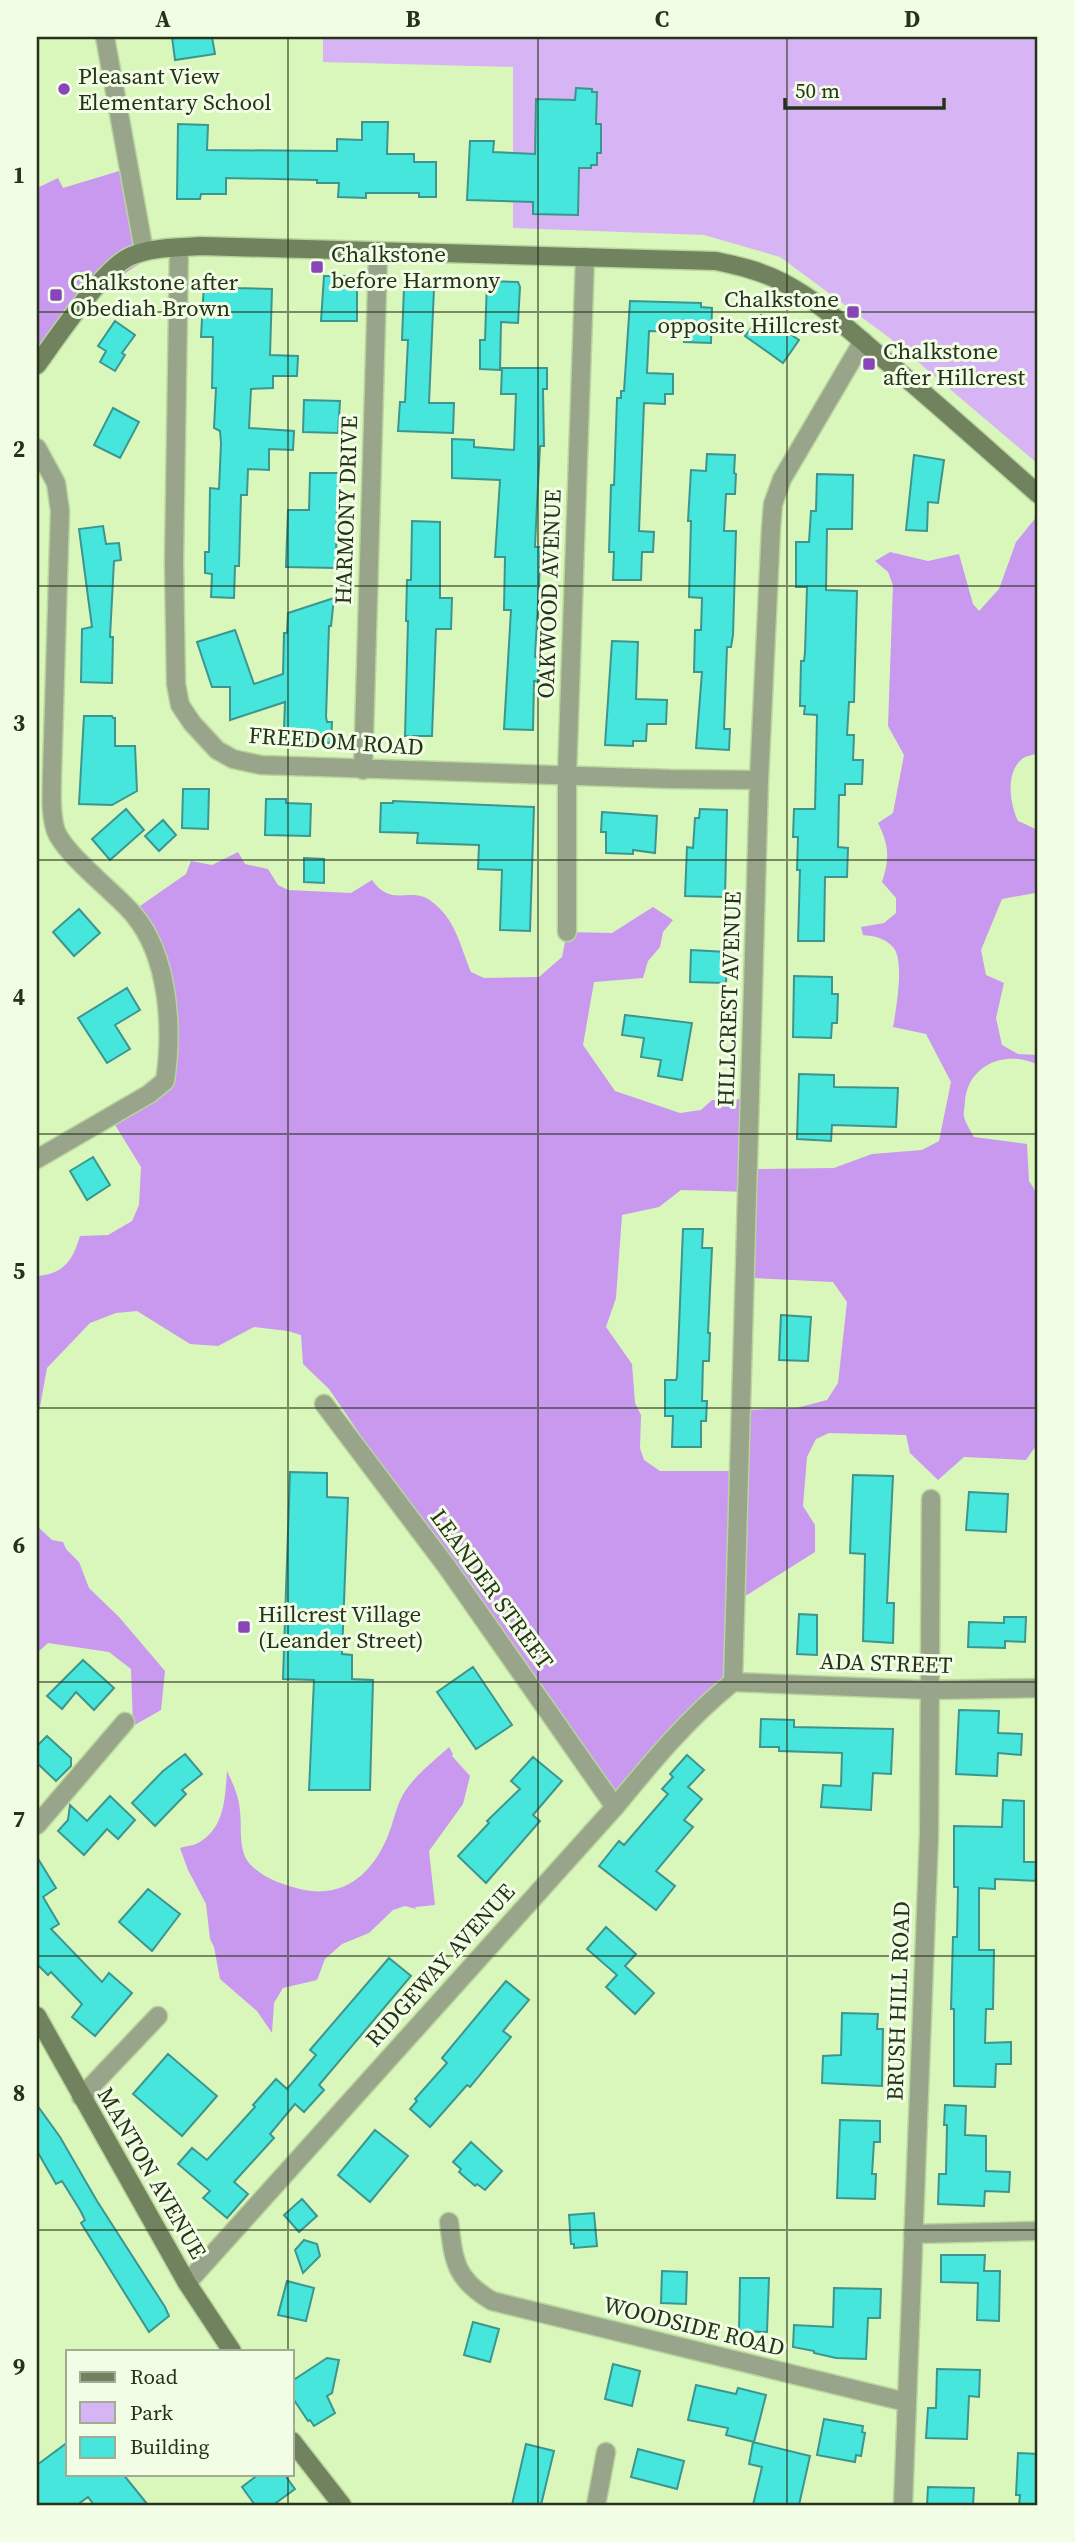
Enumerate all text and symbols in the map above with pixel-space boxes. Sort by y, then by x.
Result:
text: A [155,3,171,35]
text: B [406,3,421,35]
text: C [655,3,669,35]
text: D [904,3,920,35]
place label: Pleasant View Elementary School [78,60,271,118]
scale bar [785,66,944,110]
text: 50 m [795,76,840,105]
marker: Pleasant View Elementary School [56,81,72,97]
text: 1 [13,159,25,191]
place label: Chalkstone before Harmony [331,238,500,296]
marker: Chalkstone before Harmony [309,259,325,275]
place label: Chalkstone after Obediah Brown [70,266,239,324]
place label: Chalkstone opposite Hillcrest [657,283,840,341]
marker: Chalkstone after Obediah Brown [48,287,64,303]
marker: Chalkstone opposite Hillcrest [845,304,861,320]
place label: Chalkstone after Hillcrest [883,335,1025,393]
marker: Chalkstone after Hillcrest [861,356,877,372]
street label: HARMONY DRIVE [327,415,365,605]
text: 2 [13,433,25,465]
street label: OAKWOOD AVENUE [529,489,569,699]
text: 3 [13,707,25,739]
street label: FREEDOM ROAD [247,719,425,763]
street label: HILLCREST AVENUE [709,891,749,1107]
text: 4 [13,981,25,1013]
text: 5 [13,1255,25,1287]
street label: LEANDER STREET [423,1502,561,1676]
text: 6 [13,1529,25,1561]
place label: Hillcrest Village (Leander Street) [258,1598,424,1656]
marker: Hillcrest Village (Leander Street) [236,1619,252,1635]
street label: ADA STREET [819,1645,953,1681]
text: 7 [13,1803,25,1835]
street label: RIDGEWAY AVENUE [358,1876,522,2054]
street label: BRUSH HILL ROAD [879,1901,917,2101]
text: 8 [13,2077,25,2109]
street label: MANTON AVENUE [90,2081,214,2265]
street label: WOODSIDE ROAD [600,2288,788,2364]
legend [66,2350,294,2476]
text: 9 [13,2351,25,2383]
text: Road [130,2362,178,2391]
text: Park [130,2398,174,2427]
text: Building [130,2432,209,2461]

